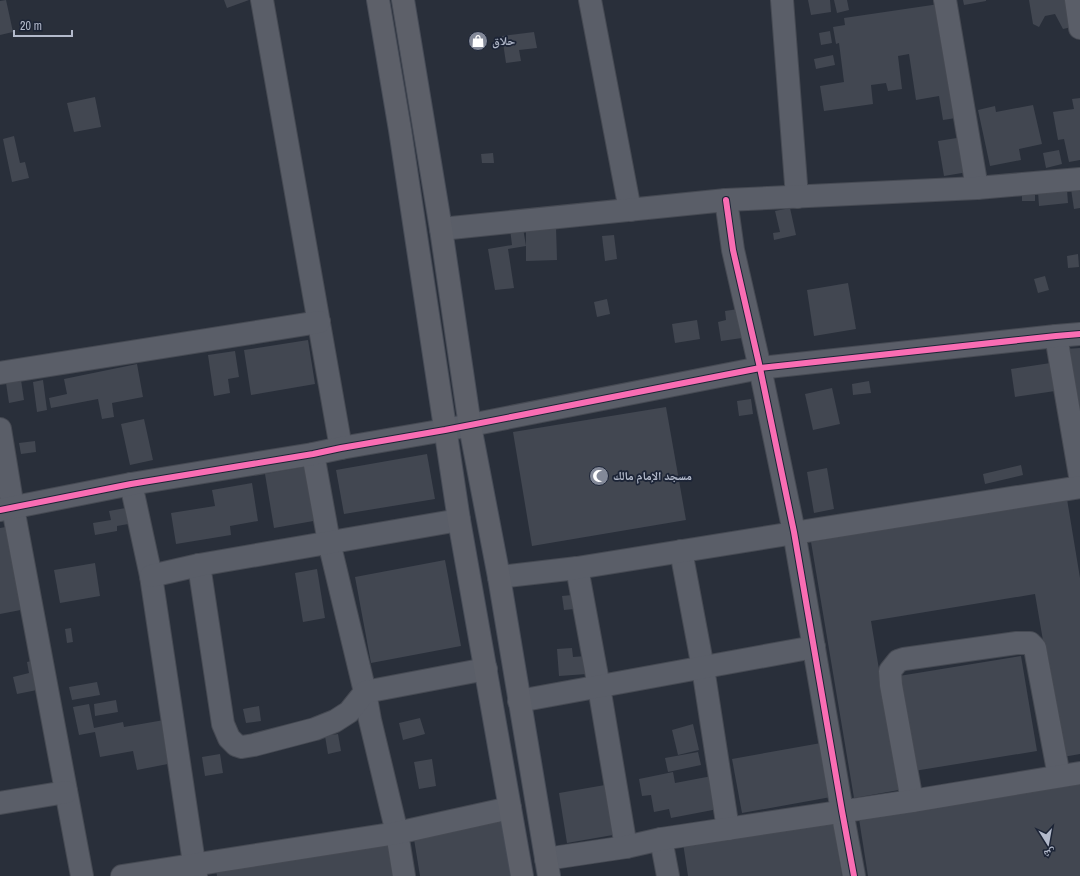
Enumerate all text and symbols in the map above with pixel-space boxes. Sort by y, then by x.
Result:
scale bar [14,12,72,38]
text: 20 m [20,18,42,34]
shop icon: حلاق [467,30,489,52]
place label: حلاق [492,33,515,49]
mosque icon: مسجد الإمام مالك [588,465,610,487]
place label: مسجد الإمام مالك [613,468,692,484]
north arrow [1028,824,1068,864]
text: ش [1042,845,1057,862]

